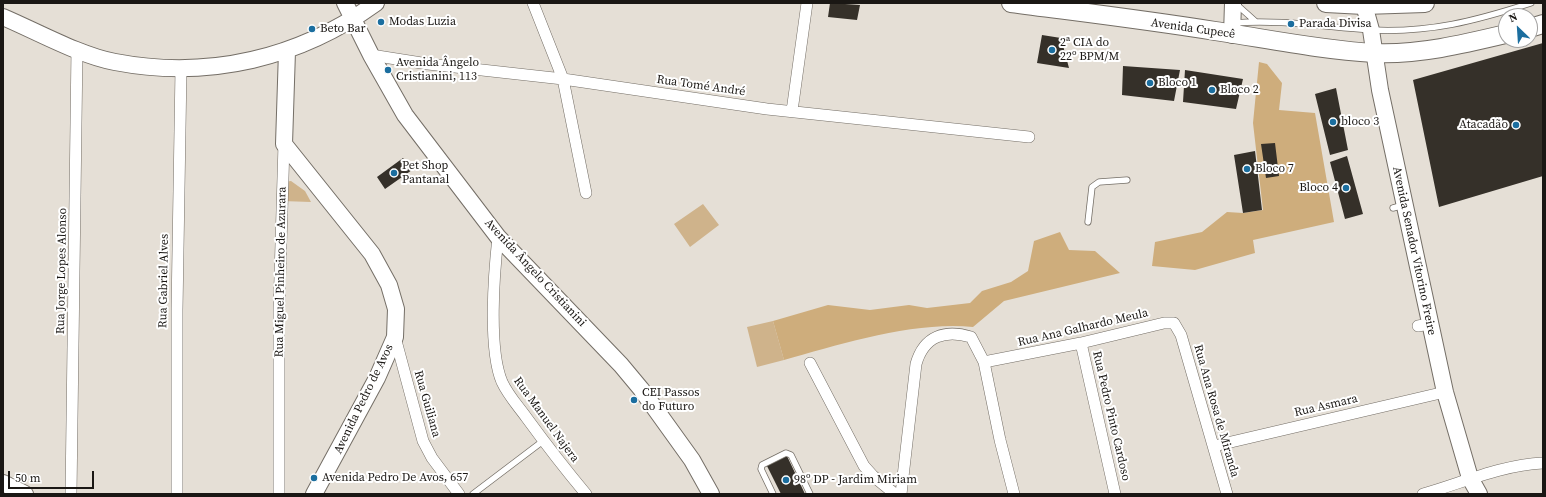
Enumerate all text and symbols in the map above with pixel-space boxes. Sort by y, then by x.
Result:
north arrow [1498,8,1538,48]
text: N [1506,9,1520,26]
place label: Modas Luzia [389,15,456,29]
street label: Avenida Cupecê [1150,16,1236,42]
marker: Modas Luzia [376,17,386,27]
place label: Parada Divisa [1299,17,1372,31]
marker: Parada Divisa [1286,19,1296,29]
place label: Beto Bar [320,22,366,36]
marker: Beto Bar [307,24,317,34]
place label: 2ª CIA do 22º BPM/M [1060,36,1119,64]
marker: 2ª CIA do 22º BPM/M [1047,45,1057,55]
place label: Avenida Ângelo Cristianini, 113 [396,56,479,84]
marker: Avenida Ângelo Cristianini, 113 [383,65,393,75]
street label: Rua Tomé André [656,73,746,99]
place label: Bloco 1 [1158,76,1197,90]
marker: Bloco 1 [1145,78,1155,88]
place label: Bloco 2 [1220,83,1259,97]
marker: Bloco 2 [1207,85,1217,95]
place label: bloco 3 [1341,115,1379,129]
marker: bloco 3 [1328,117,1338,127]
place label: Atacadão [1459,118,1508,132]
marker: Atacadão [1511,120,1521,130]
place label: Pet Shop Pantanal [402,159,449,187]
place label: Bloco 7 [1255,162,1294,176]
marker: Bloco 7 [1242,164,1252,174]
street label: Avenida Senador Vitorino Freire [1389,165,1439,337]
marker: Pet Shop Pantanal [389,168,399,178]
place label: Bloco 4 [1299,181,1338,195]
marker: Bloco 4 [1341,183,1351,193]
street label: Rua Miguel Pinheiro de Azurara [272,186,290,358]
street label: Rua Jorge Lopes Alonso [54,208,70,334]
street label: Avenida Ângelo Cristianini [481,216,589,330]
street label: Rua Gabriel Alves [156,234,172,328]
street label: Rua Ana Galhardo Meula [1016,306,1150,350]
street label: Avenida Pedro de Avos [331,342,397,456]
street label: Rua Ana Rosa de Miranda [1190,343,1242,479]
street label: Rua Pedro Pinto Cardoso [1089,350,1133,482]
street label: Rua Guiliana [411,369,443,439]
street label: Rua Manuel Najera [510,375,582,465]
place label: CEI Passos do Futuro [642,386,699,414]
street label: Rua Asmara [1293,392,1359,420]
marker: CEI Passos do Futuro [629,395,639,405]
scale bar [10,463,96,489]
text: 50 m [15,470,41,486]
place label: Avenida Pedro De Avos, 657 [322,471,468,485]
marker: Avenida Pedro De Avos, 657 [309,473,319,483]
place label: 98º DP - Jardim Miriam [794,473,917,487]
marker: 98º DP - Jardim Miriam [781,475,791,485]

